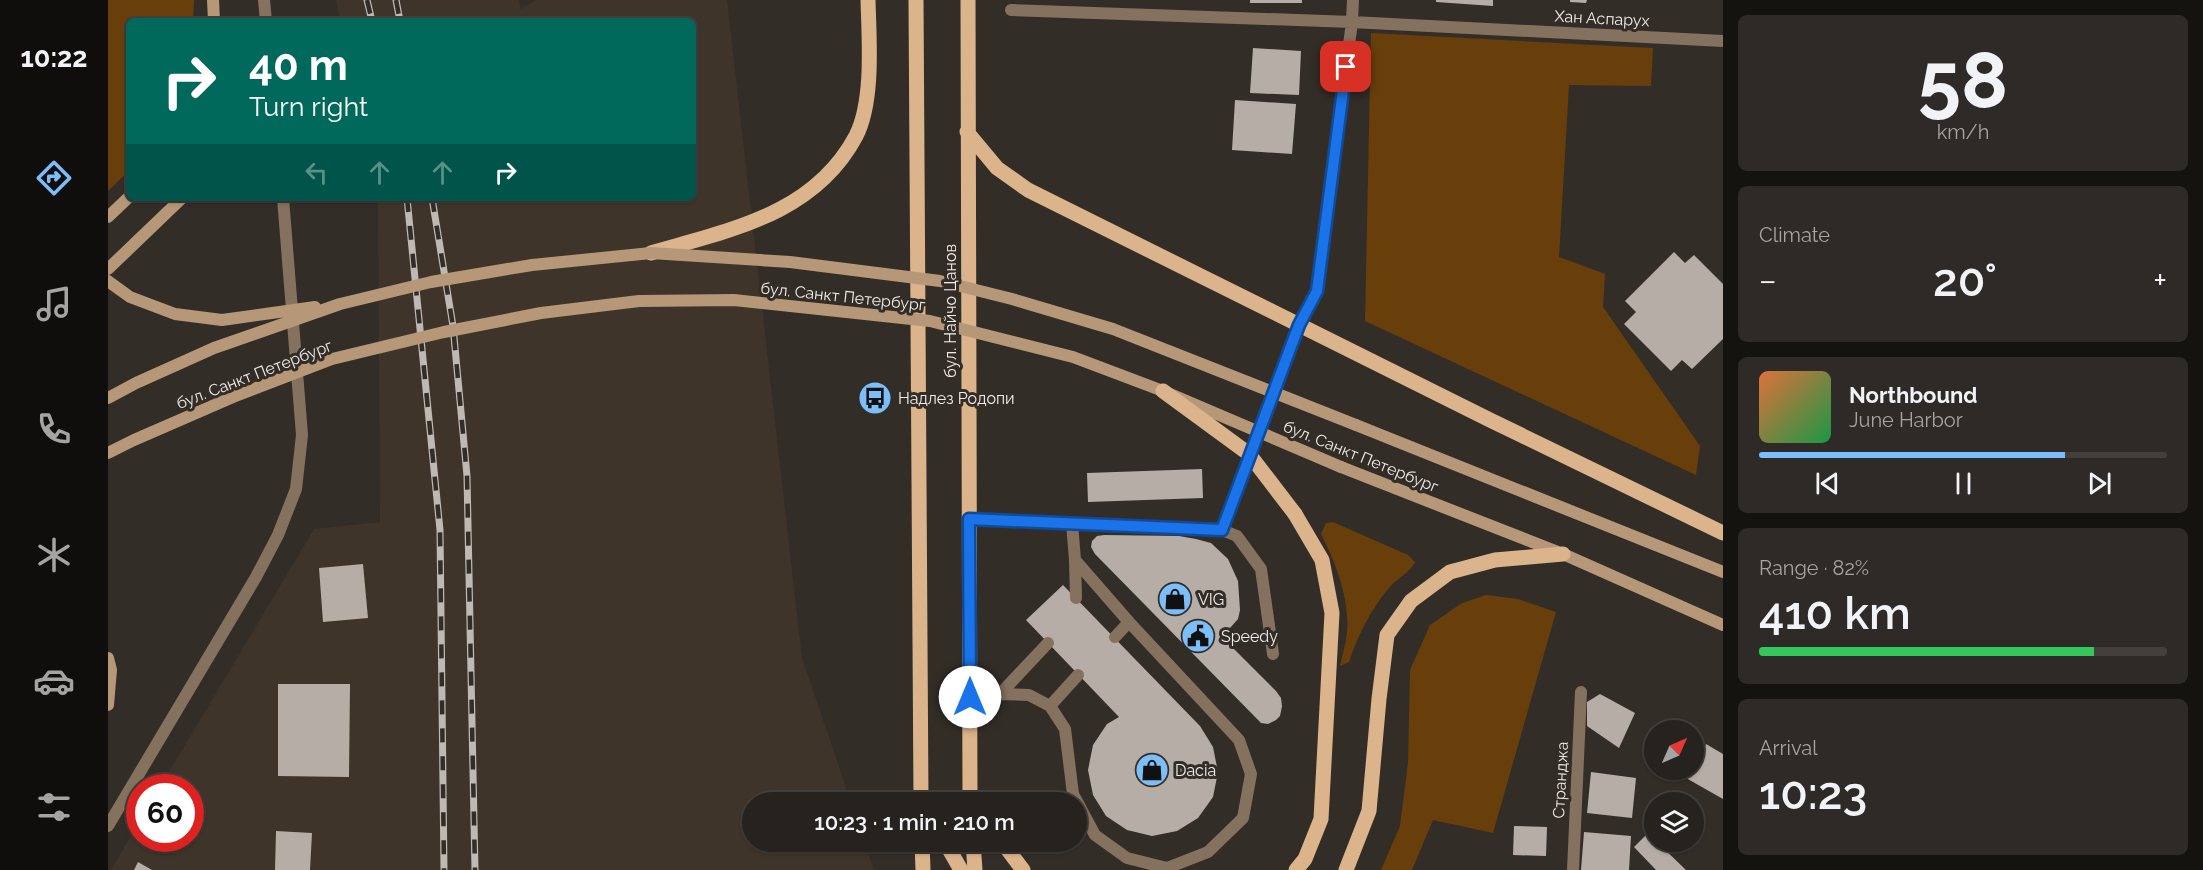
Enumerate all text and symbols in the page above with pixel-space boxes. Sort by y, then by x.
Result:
street label: Хан Аспарух [1554,7,1650,30]
text: 58 [1918,35,2008,126]
text: 40 m [249,41,348,90]
pin [1320,41,1371,92]
text: 10:22 [20,42,88,73]
icon: right [150,42,228,120]
icon: arrive [1329,50,1362,83]
text: Turn right [249,91,368,122]
text: km/h [1937,120,1989,144]
icon: left [300,156,333,189]
icon: ahead [363,156,396,189]
icon: ahead [426,156,459,189]
icon: right [489,156,522,189]
icon: directions [33,157,75,199]
text: Climate [1759,223,1830,247]
street label: бул. Найчо Цанов [941,244,960,378]
text: 20° [1933,254,1997,307]
text: − [1759,261,1777,300]
text: + [2153,261,2167,300]
street label: бул. Санкт Петербург [760,278,927,315]
icon: music [33,283,75,325]
street label: бул. Санкт Петербург [174,336,335,413]
bus stop icon: Надлез Родопи [857,380,893,416]
text: Northbound [1849,382,1978,408]
place label: Надлез Родопи [898,389,1015,408]
icon: phone [33,408,75,450]
text: June Harbor [1849,408,1963,432]
street label: бул. Санкт Петербург [1281,417,1442,496]
icon: previous [1811,467,1844,500]
icon: pause [1947,467,1980,500]
icon: next [2083,467,2116,500]
icon: climate [33,534,75,576]
text: Range · 82% [1759,556,1869,580]
shop icon: VIG [1157,581,1193,617]
text: 410 km [1759,587,1911,640]
place label: VIG [1198,590,1224,609]
public building icon: Speedy [1180,618,1216,654]
place label: Speedy [1221,627,1278,646]
icon: car [33,660,75,702]
position arrow [938,665,1002,729]
north arrow [1644,720,1704,780]
map controls [1644,720,1704,852]
text: Arrival [1759,736,1818,760]
street label: Странджа [1549,741,1572,819]
shop icon: Dacia [1134,752,1170,788]
place label: Dacia [1175,761,1216,780]
text: 10:23 [1759,767,1867,820]
speed limit sign: 60 [126,774,204,852]
icon: filters [33,786,75,828]
button: layers [1644,792,1704,852]
text: 10:23 · 1 min · 210 m [814,809,1015,835]

